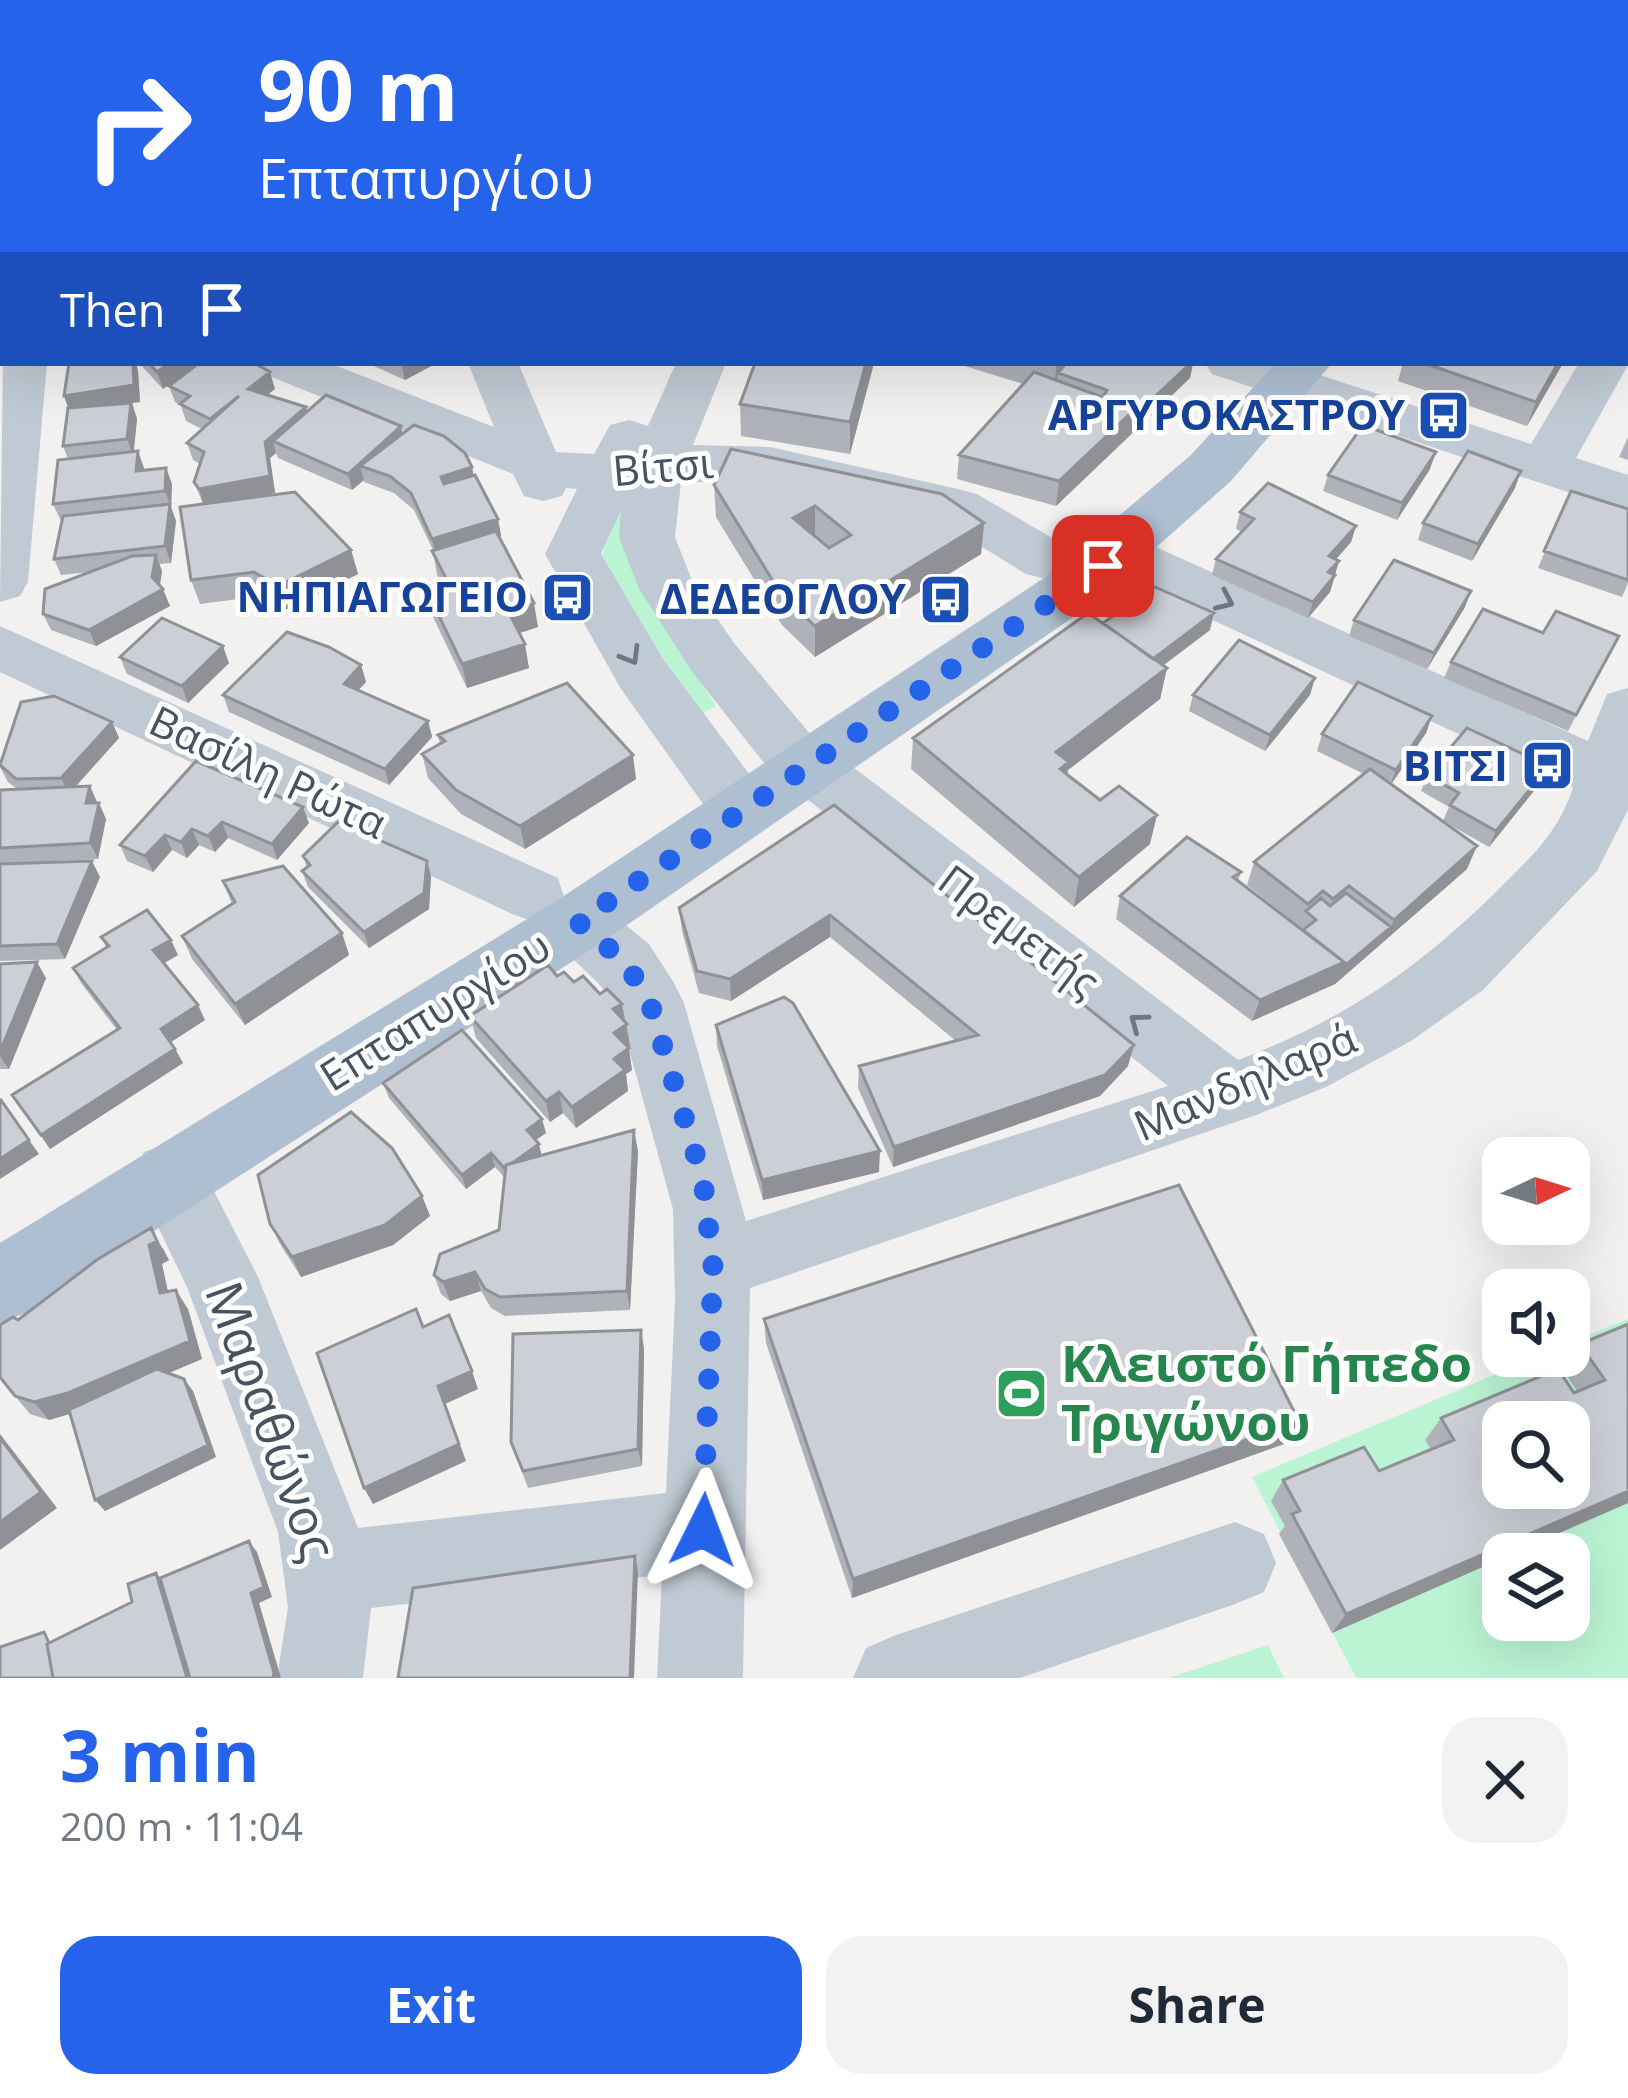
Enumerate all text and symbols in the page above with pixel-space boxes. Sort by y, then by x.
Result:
text: 90 m [258,31,458,146]
icon: right [60,48,216,204]
text: Επταπυργίου [258,140,594,214]
icon: arrive [189,276,255,342]
text: Then [60,279,165,340]
place label: ΑΡΓΥΡΟΚΑΣΤΡΟΥ [1048,385,1406,442]
bus stop icon: ΑΡΓΥΡΟΚΑΣΤΡΟΥ [1416,387,1472,443]
street label: Βίτσι [610,433,716,498]
pin [1052,515,1154,617]
icon: arrive [1070,533,1136,599]
place label: ΝΗΠΙΑΓΩΓΕΙΟ [237,567,528,624]
bus stop icon: ΝΗΠΙΑΓΩΓΕΙΟ [539,569,595,625]
place label: ΔΕΔΕΟΓΛΟΥ [660,569,907,626]
bus stop icon: ΔΕΔΕΟΓΛΟΥ [917,571,973,627]
one-way arrow [1213,587,1234,611]
one-way arrow [617,643,639,665]
street label: Βασίλη Ρώτα [141,691,397,851]
place label: ΒΙΤΣΙ [1403,736,1508,793]
bus stop icon: ΒΙΤΣΙ [1519,738,1575,794]
street label: Πρεμετής [928,851,1112,1009]
street label: Επταπυργίου [308,916,560,1103]
street label: Μανδηλαρά [1125,1008,1365,1153]
one-way arrow [1130,1015,1151,1037]
north arrow [1482,1137,1590,1245]
map controls [1482,1137,1590,1641]
button: sound [1482,1269,1590,1377]
street label: Μαραθώνος [190,1271,356,1569]
place label: Κλειστό Γήπεδο Τριγώνου [1061,1327,1472,1456]
sports icon: Κλειστό Γήπεδο Τριγώνου [994,1365,1050,1421]
button: search [1482,1401,1590,1509]
position arrow [640,1467,766,1593]
button: layers [1482,1533,1590,1641]
text: 3 min [60,1705,260,1803]
button: close [1442,1717,1568,1843]
text: 200 m · 11:04 [60,1799,303,1852]
button: Exit [60,1936,802,2074]
button: Share [826,1936,1568,2074]

